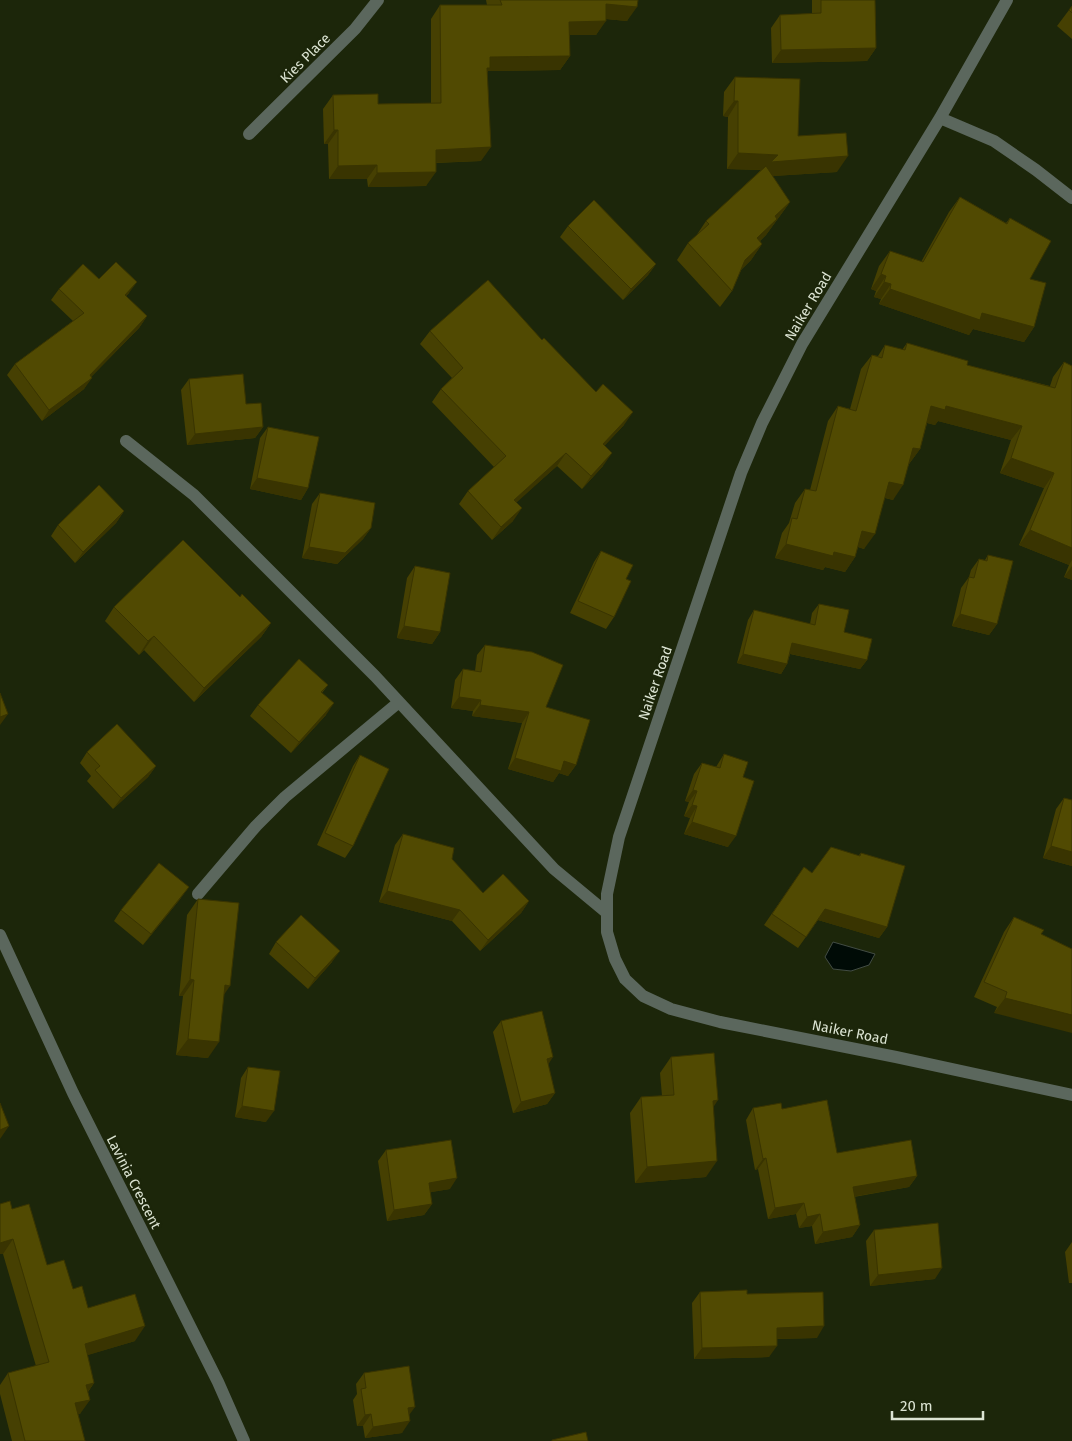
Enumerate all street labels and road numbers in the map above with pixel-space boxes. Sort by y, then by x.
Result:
street label: Kies Place [277,30,334,87]
street label: Naiker Road [781,269,836,344]
street label: Naiker Road [635,644,676,722]
street label: Naiker Road [810,1017,889,1048]
street label: Lavinia Crescent [103,1133,165,1233]

